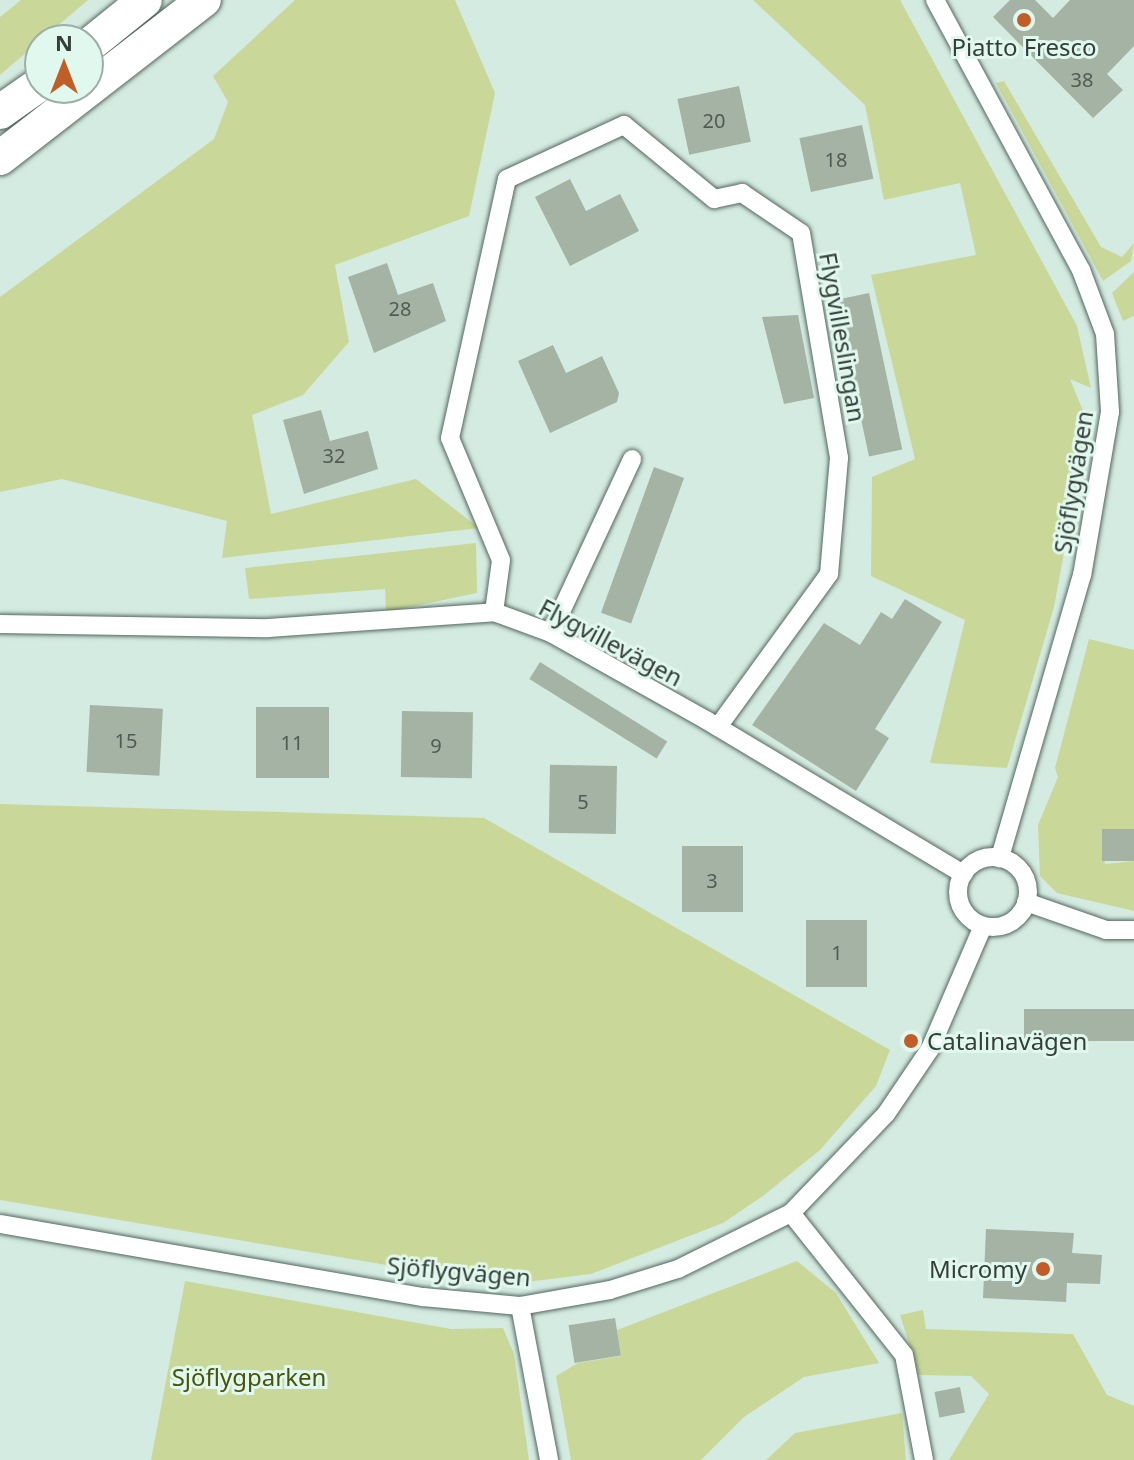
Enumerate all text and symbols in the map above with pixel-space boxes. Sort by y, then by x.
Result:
marker: Piatto Fresco [1015,11,1033,29]
north arrow [24,24,104,104]
text: N [55,27,73,57]
place label: Piatto Fresco [951,33,1097,61]
house number: 38 [1071,67,1093,91]
house number: 20 [703,108,725,132]
house number: 18 [825,147,847,171]
street label: Flygvilleslingan [814,250,872,424]
house number: 28 [389,296,411,320]
street label: Sjöflygvägen [1048,409,1098,555]
house number: 32 [323,443,345,467]
street label: Flygvillevägen [534,592,688,692]
house number: 15 [115,728,137,752]
house number: 11 [281,730,303,754]
house number: 9 [430,733,442,757]
house number: 5 [577,789,589,813]
house number: 3 [706,868,718,892]
house number: 1 [831,940,843,964]
place label: Catalinavägen [927,1027,1087,1055]
marker: Catalinavägen [902,1032,920,1050]
street label: Sjöflygvägen [386,1250,532,1292]
place label: Micromy [929,1255,1027,1283]
marker: Micromy [1034,1260,1052,1278]
park label: Sjöflygparken [172,1363,326,1391]

